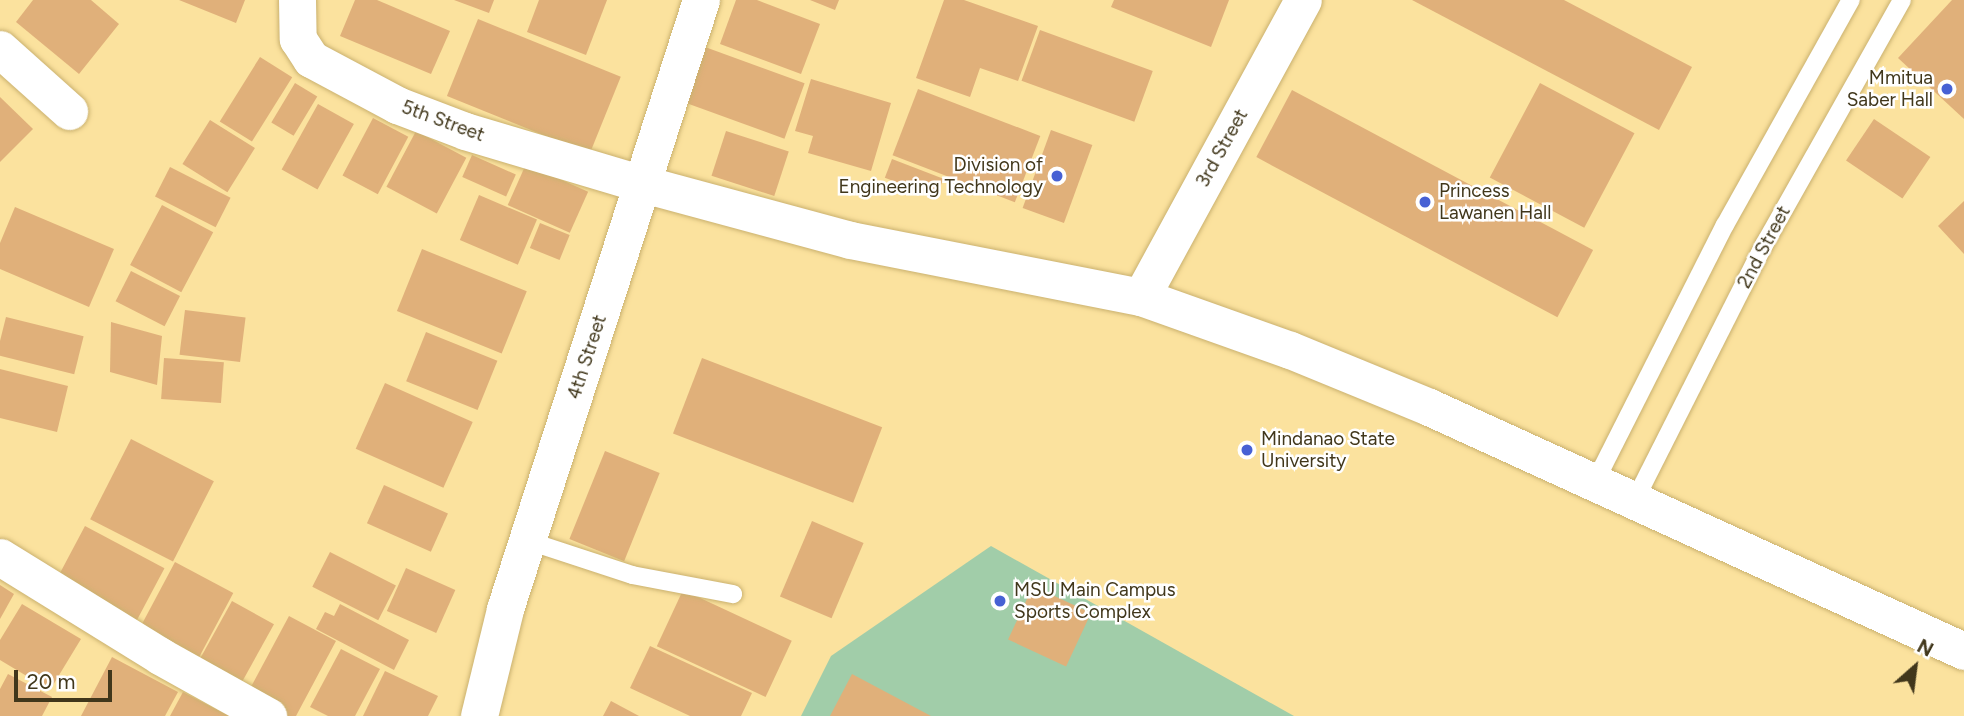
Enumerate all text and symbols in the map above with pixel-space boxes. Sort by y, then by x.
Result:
place label: Mmitua Saber Hall [1847,67,1933,111]
marker: Mmitua Saber Hall [1939,81,1955,97]
street label: 5th Street [398,95,488,147]
street label: 3rd Street [1191,105,1253,191]
place label: Division of Engineering Technology [838,154,1043,198]
marker: Division of Engineering Technology [1049,168,1065,184]
place label: Princess Lawanen Hall [1439,180,1551,224]
marker: Princess Lawanen Hall [1417,194,1433,210]
street label: 2nd Street [1733,202,1795,292]
street label: 4th Street [563,312,611,402]
place label: Mindanao State University [1261,428,1395,472]
marker: Mindanao State University [1239,442,1255,458]
place label: MSU Main Campus Sports Complex [1014,579,1176,623]
marker: MSU Main Campus Sports Complex [992,593,1008,609]
north arrow [1880,632,1950,702]
text: N [1913,634,1937,662]
scale bar [18,656,116,700]
text: 20 m [27,669,75,694]

